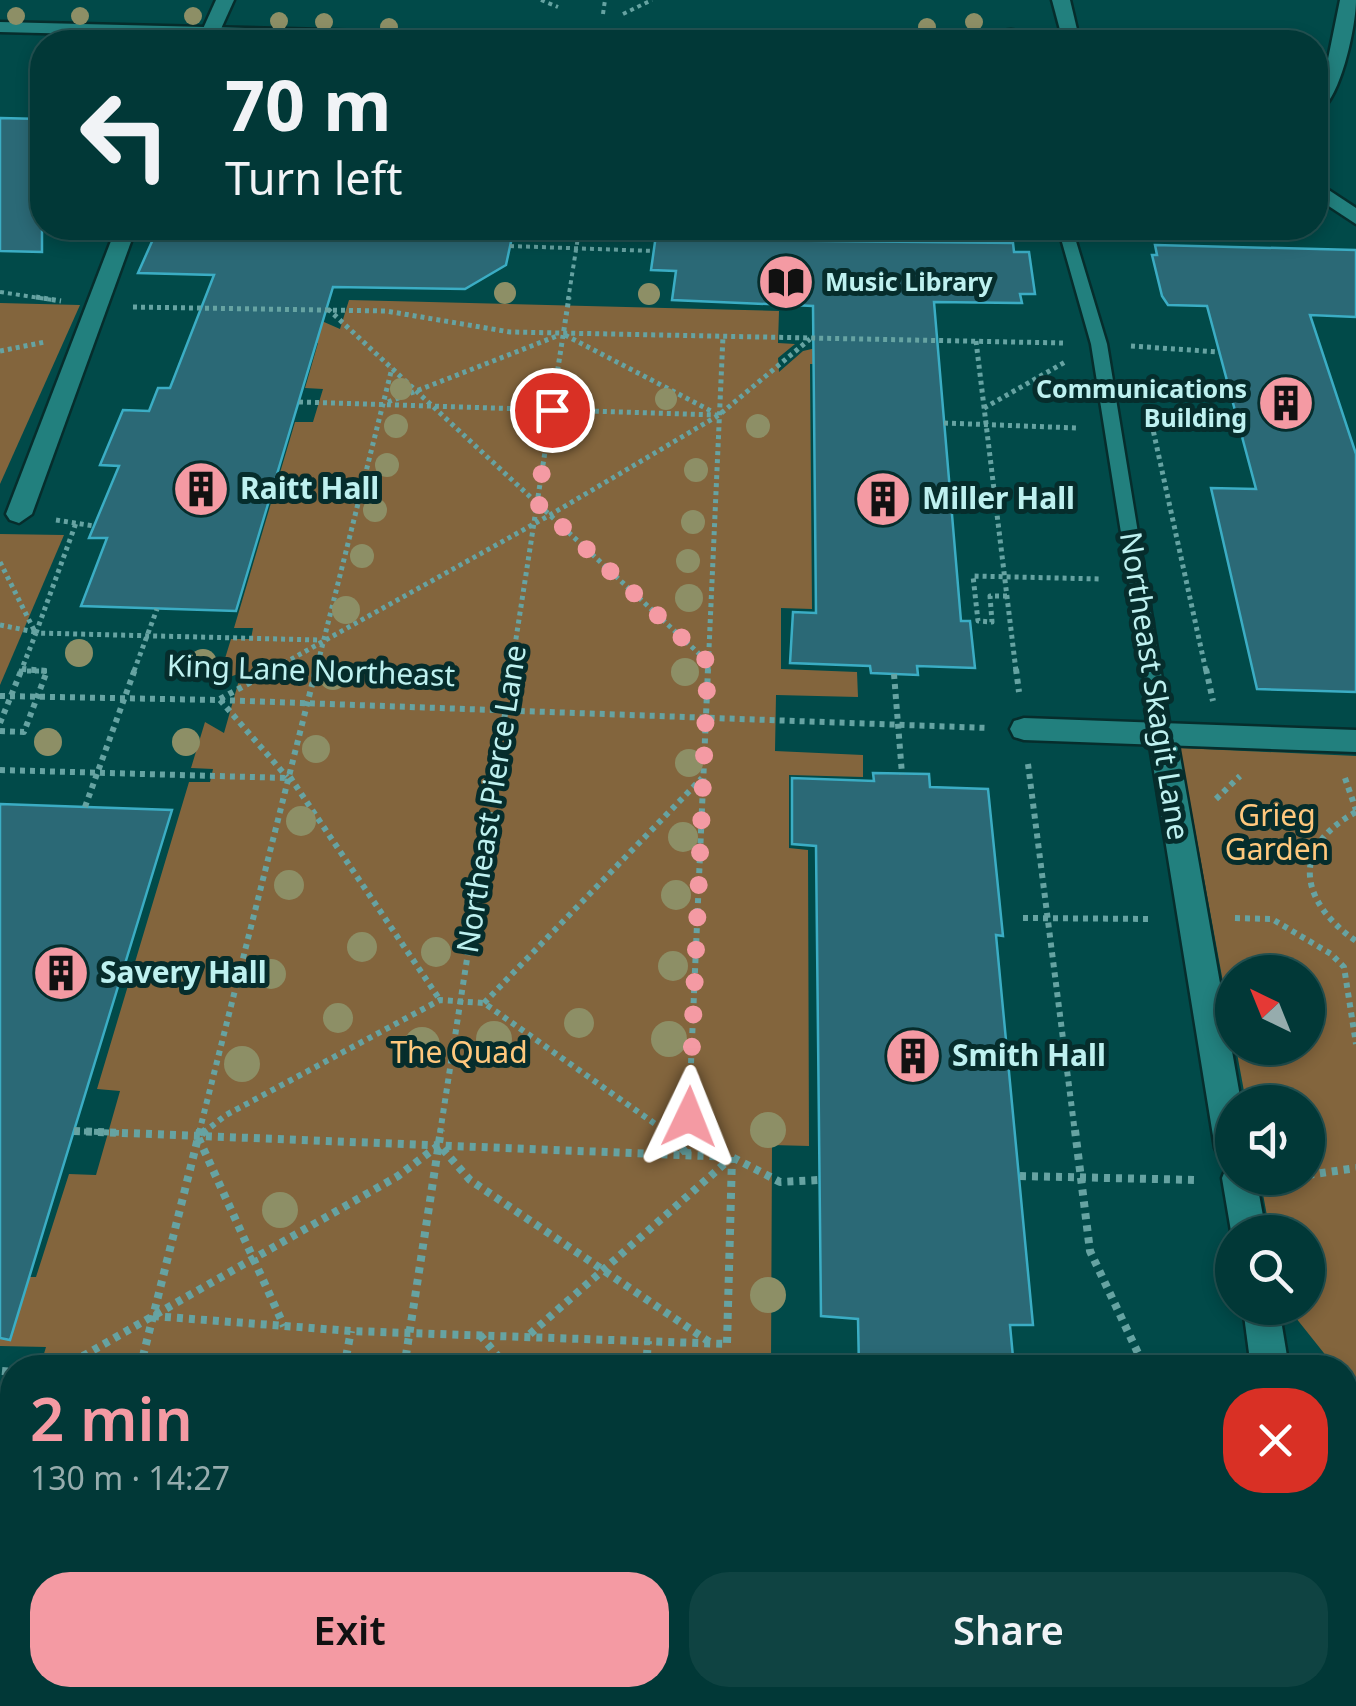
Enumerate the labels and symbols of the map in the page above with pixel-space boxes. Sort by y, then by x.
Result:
library icon: Music Library [756,252,816,312]
place label: Music Library [825,264,993,298]
pin [510,368,595,453]
place label: Communications Building [1036,371,1247,434]
building icon: Communications Building [1256,373,1316,433]
building icon: Raitt Hall [171,459,231,519]
place label: Raitt Hall [240,467,379,508]
building icon: Miller Hall [853,469,913,529]
place label: Miller Hall [922,477,1075,518]
street label: Northeast Skagit Lane [1111,529,1200,843]
street label: Northeast Pierce Lane [446,642,535,956]
street label: King Lane Northeast [166,644,456,695]
park label: Grieg Garden [1225,794,1329,869]
building icon: Savery Hall [31,943,91,1003]
place label: Savery Hall [100,951,267,992]
north arrow [1215,955,1325,1065]
building icon: Smith Hall [883,1026,943,1086]
park label: The Quad [390,1031,528,1072]
place label: Smith Hall [952,1034,1106,1075]
position arrow [637,1065,741,1169]

